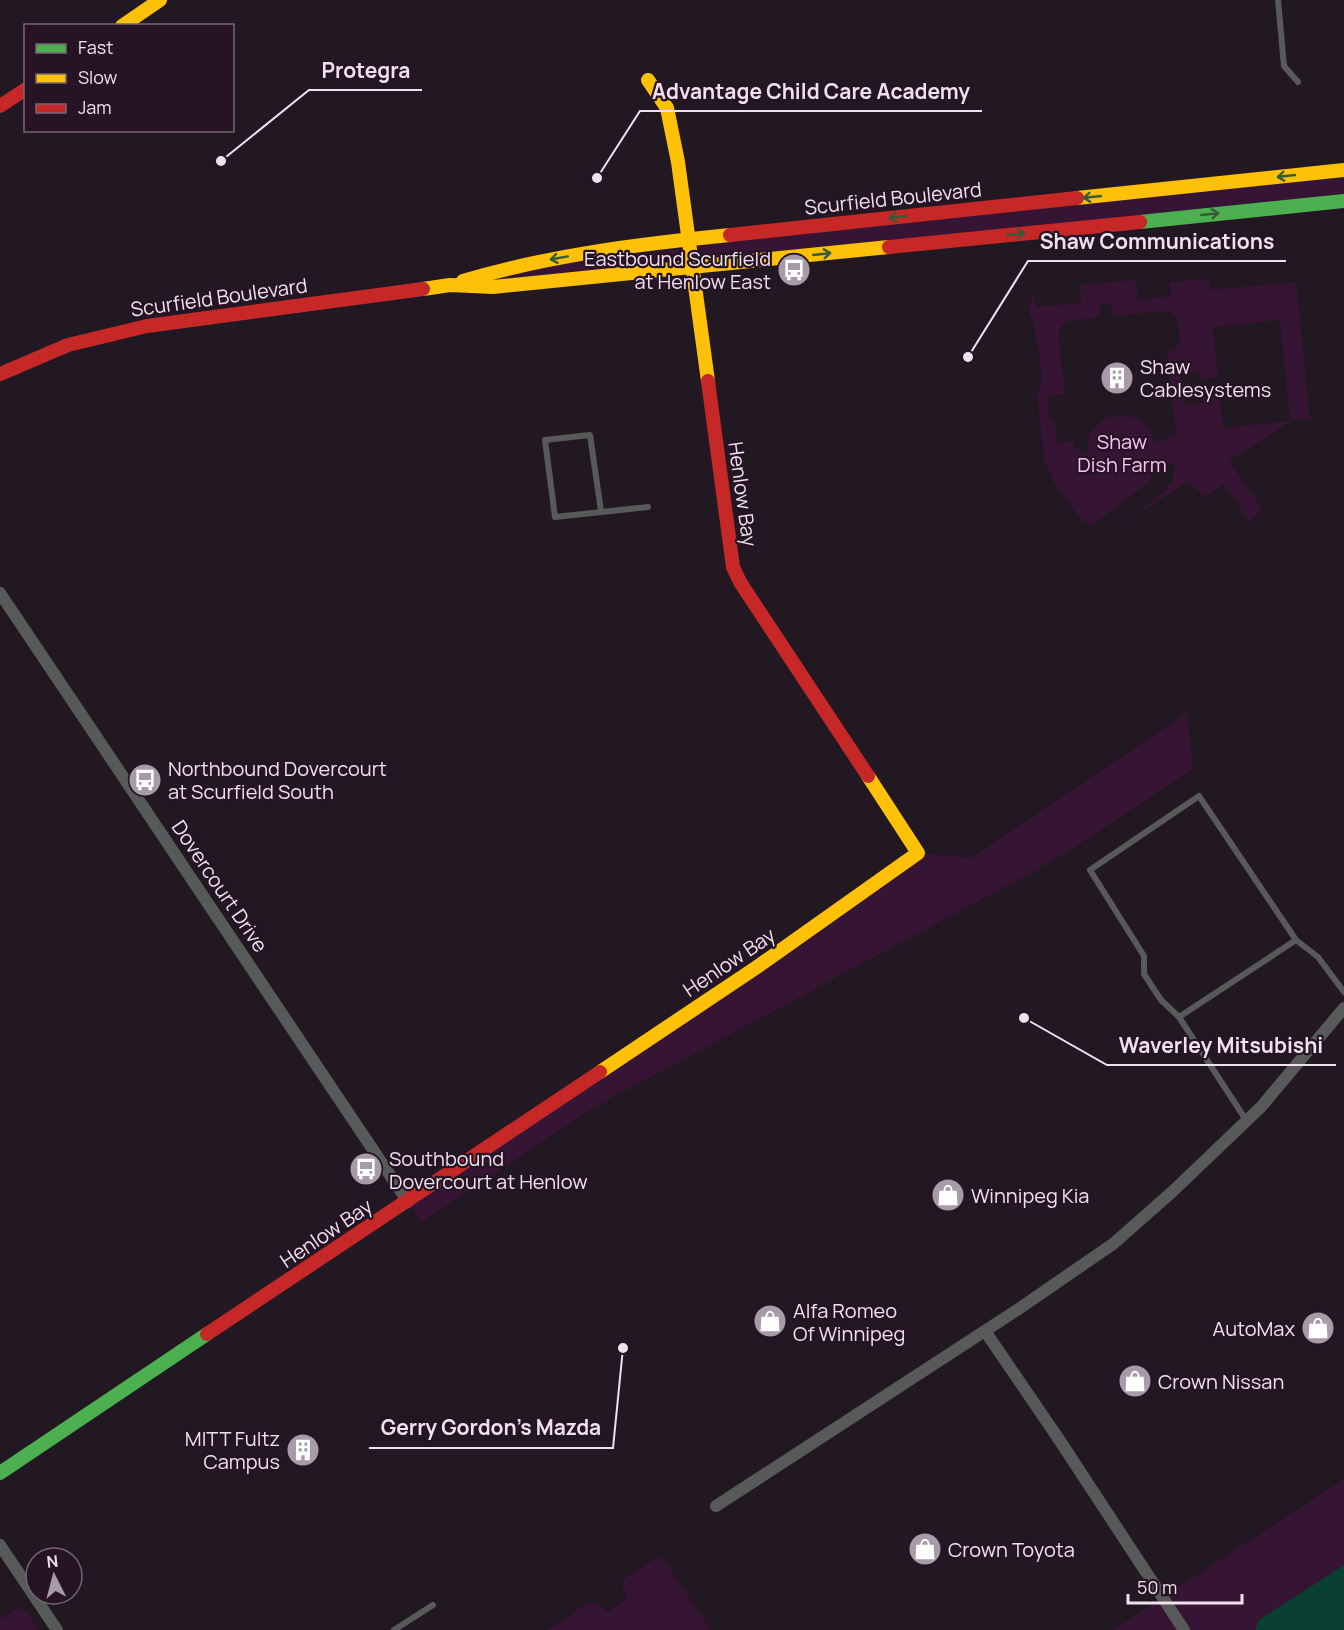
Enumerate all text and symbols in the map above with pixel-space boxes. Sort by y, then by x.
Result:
legend [24,24,234,132]
text: Fast [78,35,113,59]
callout: Protegra [309,51,422,90]
text: Protegra [322,56,410,84]
text: Slow [78,65,118,89]
callout: Advantage Child Care Academy [640,72,982,111]
text: Advantage Child Care Academy [652,77,970,105]
text: Jam [78,95,112,119]
one-way arrow [1276,171,1296,182]
street label: Scurfield Boulevard [803,175,983,221]
one-way arrow [1082,192,1102,203]
one-way arrow [1199,208,1219,219]
one-way arrow [888,212,908,223]
callout: Shaw Communications [1028,222,1286,261]
text: Shaw Communications [1040,227,1274,255]
one-way arrow [1005,228,1025,239]
place label: Eastbound Scurfield at Henlow East [584,245,771,295]
one-way arrow [811,248,831,259]
bus stop icon: Eastbound Scurfield at Henlow East [776,252,812,288]
one-way arrow [549,253,569,264]
street label: Scurfield Boulevard [129,271,309,323]
place label: Shaw Cablesystems [1140,353,1271,403]
building icon: Shaw Cablesystems [1099,360,1135,396]
park label: Shaw Dish Farm [1077,428,1167,478]
street label: Henlow Bay [722,440,764,549]
place label: Northbound Dovercourt at Scurfield South [168,755,387,805]
bus stop icon: Northbound Dovercourt at Scurfield South [127,762,163,798]
street label: Dovercourt Drive [166,815,274,957]
street label: Henlow Bay [678,921,781,1003]
callout: Waverley Mitsubishi [1107,1026,1336,1065]
text: Waverley Mitsubishi [1119,1031,1323,1059]
place label: Southbound Dovercourt at Henlow [389,1145,588,1195]
bus stop icon: Southbound Dovercourt at Henlow [348,1151,384,1187]
shop icon: Winnipeg Kia [930,1177,966,1213]
place label: Winnipeg Kia [971,1182,1089,1209]
street label: Henlow Bay [275,1192,378,1274]
place label: Alfa Romeo Of Winnipeg [793,1297,905,1347]
shop icon: Alfa Romeo Of Winnipeg [752,1303,788,1339]
shop icon: AutoMax [1300,1310,1336,1346]
place label: AutoMax [1213,1315,1295,1342]
shop icon: Crown Nissan [1117,1363,1153,1399]
place label: Crown Nissan [1158,1368,1284,1395]
callout: Gerry Gordon's Mazda [369,1409,613,1448]
text: Gerry Gordon's Mazda [381,1413,601,1441]
place label: MITT Fultz Campus [185,1425,280,1475]
building icon: MITT Fultz Campus [285,1432,321,1468]
shop icon: Crown Toyota [907,1531,943,1567]
place label: Crown Toyota [948,1536,1075,1563]
north arrow [24,1546,84,1606]
text: N [46,1550,59,1573]
scale bar [1128,1567,1242,1605]
text: 50 m [1137,1575,1177,1599]

